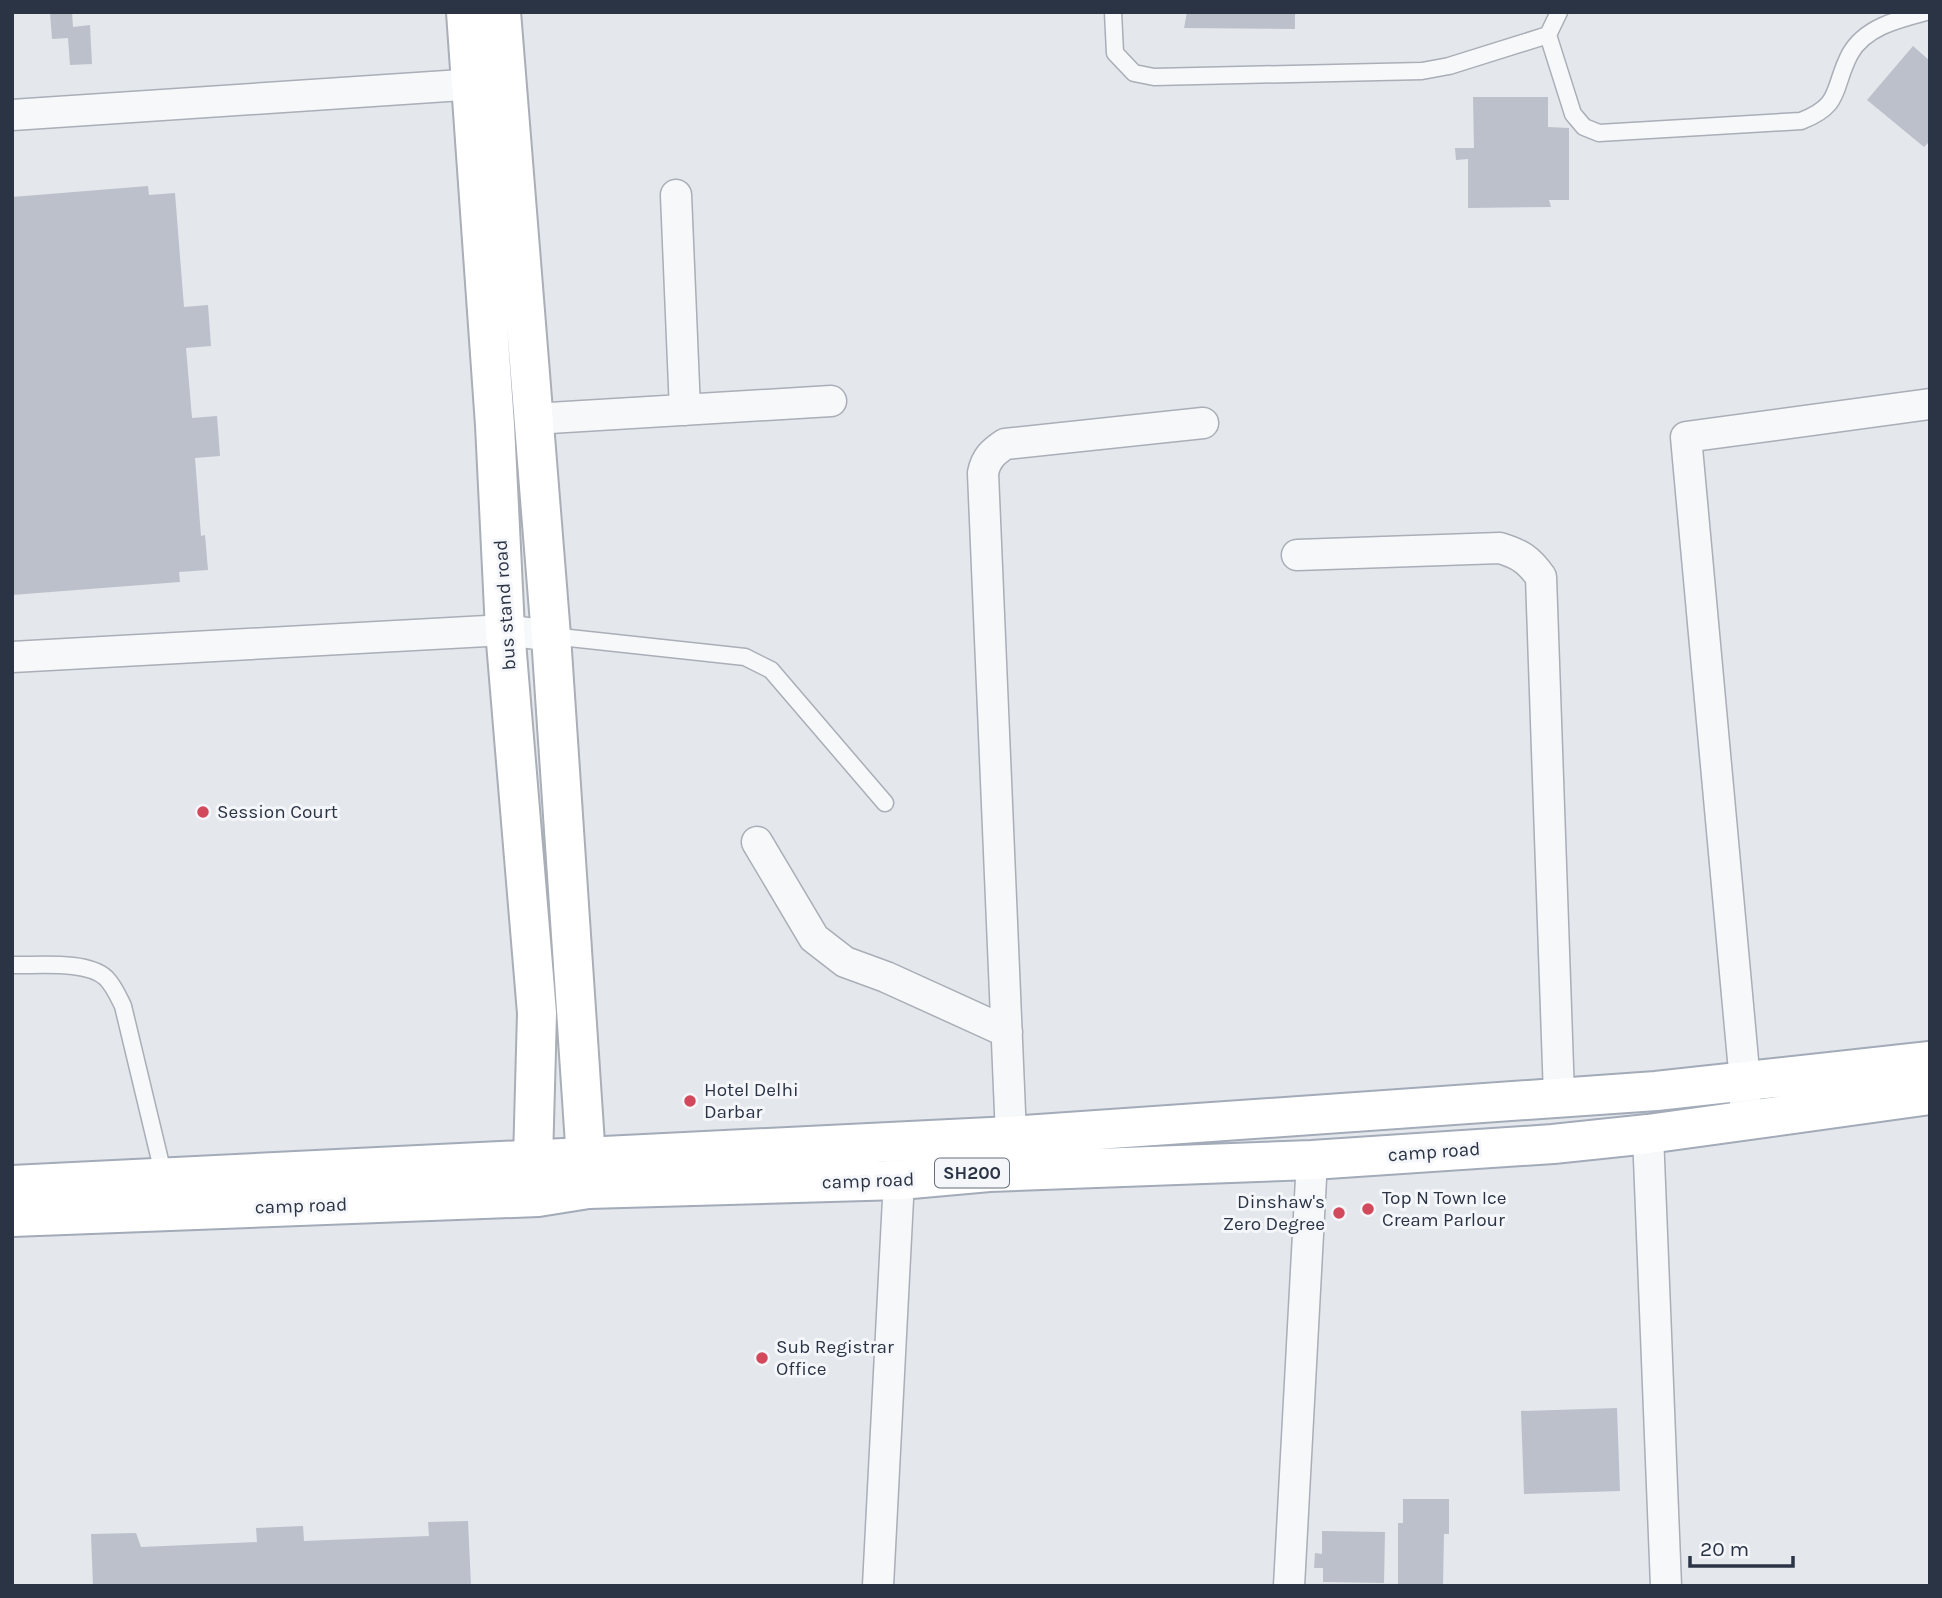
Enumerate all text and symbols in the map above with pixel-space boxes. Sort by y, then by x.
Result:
street label: bus stand road [489,539,521,671]
place label: Session Court [217,801,338,823]
marker: Session Court [195,804,211,820]
place label: Hotel Delhi Darbar [704,1079,799,1123]
marker: Hotel Delhi Darbar [682,1093,698,1109]
street label: camp road [1387,1138,1481,1166]
road number: SH200 [935,1158,1009,1188]
street label: camp road [821,1168,915,1194]
place label: Top N Town Ice Cream Parlour [1382,1187,1507,1231]
place label: Dinshaw's Zero Degree [1223,1191,1325,1235]
street label: camp road [254,1193,348,1219]
marker: Top N Town Ice Cream Parlour [1360,1201,1376,1217]
marker: Dinshaw's Zero Degree [1331,1205,1347,1221]
place label: Sub Registrar Office [776,1336,894,1380]
marker: Sub Registrar Office [754,1350,770,1366]
scale bar [1690,1524,1793,1568]
text: 20 m [1700,1537,1749,1561]

